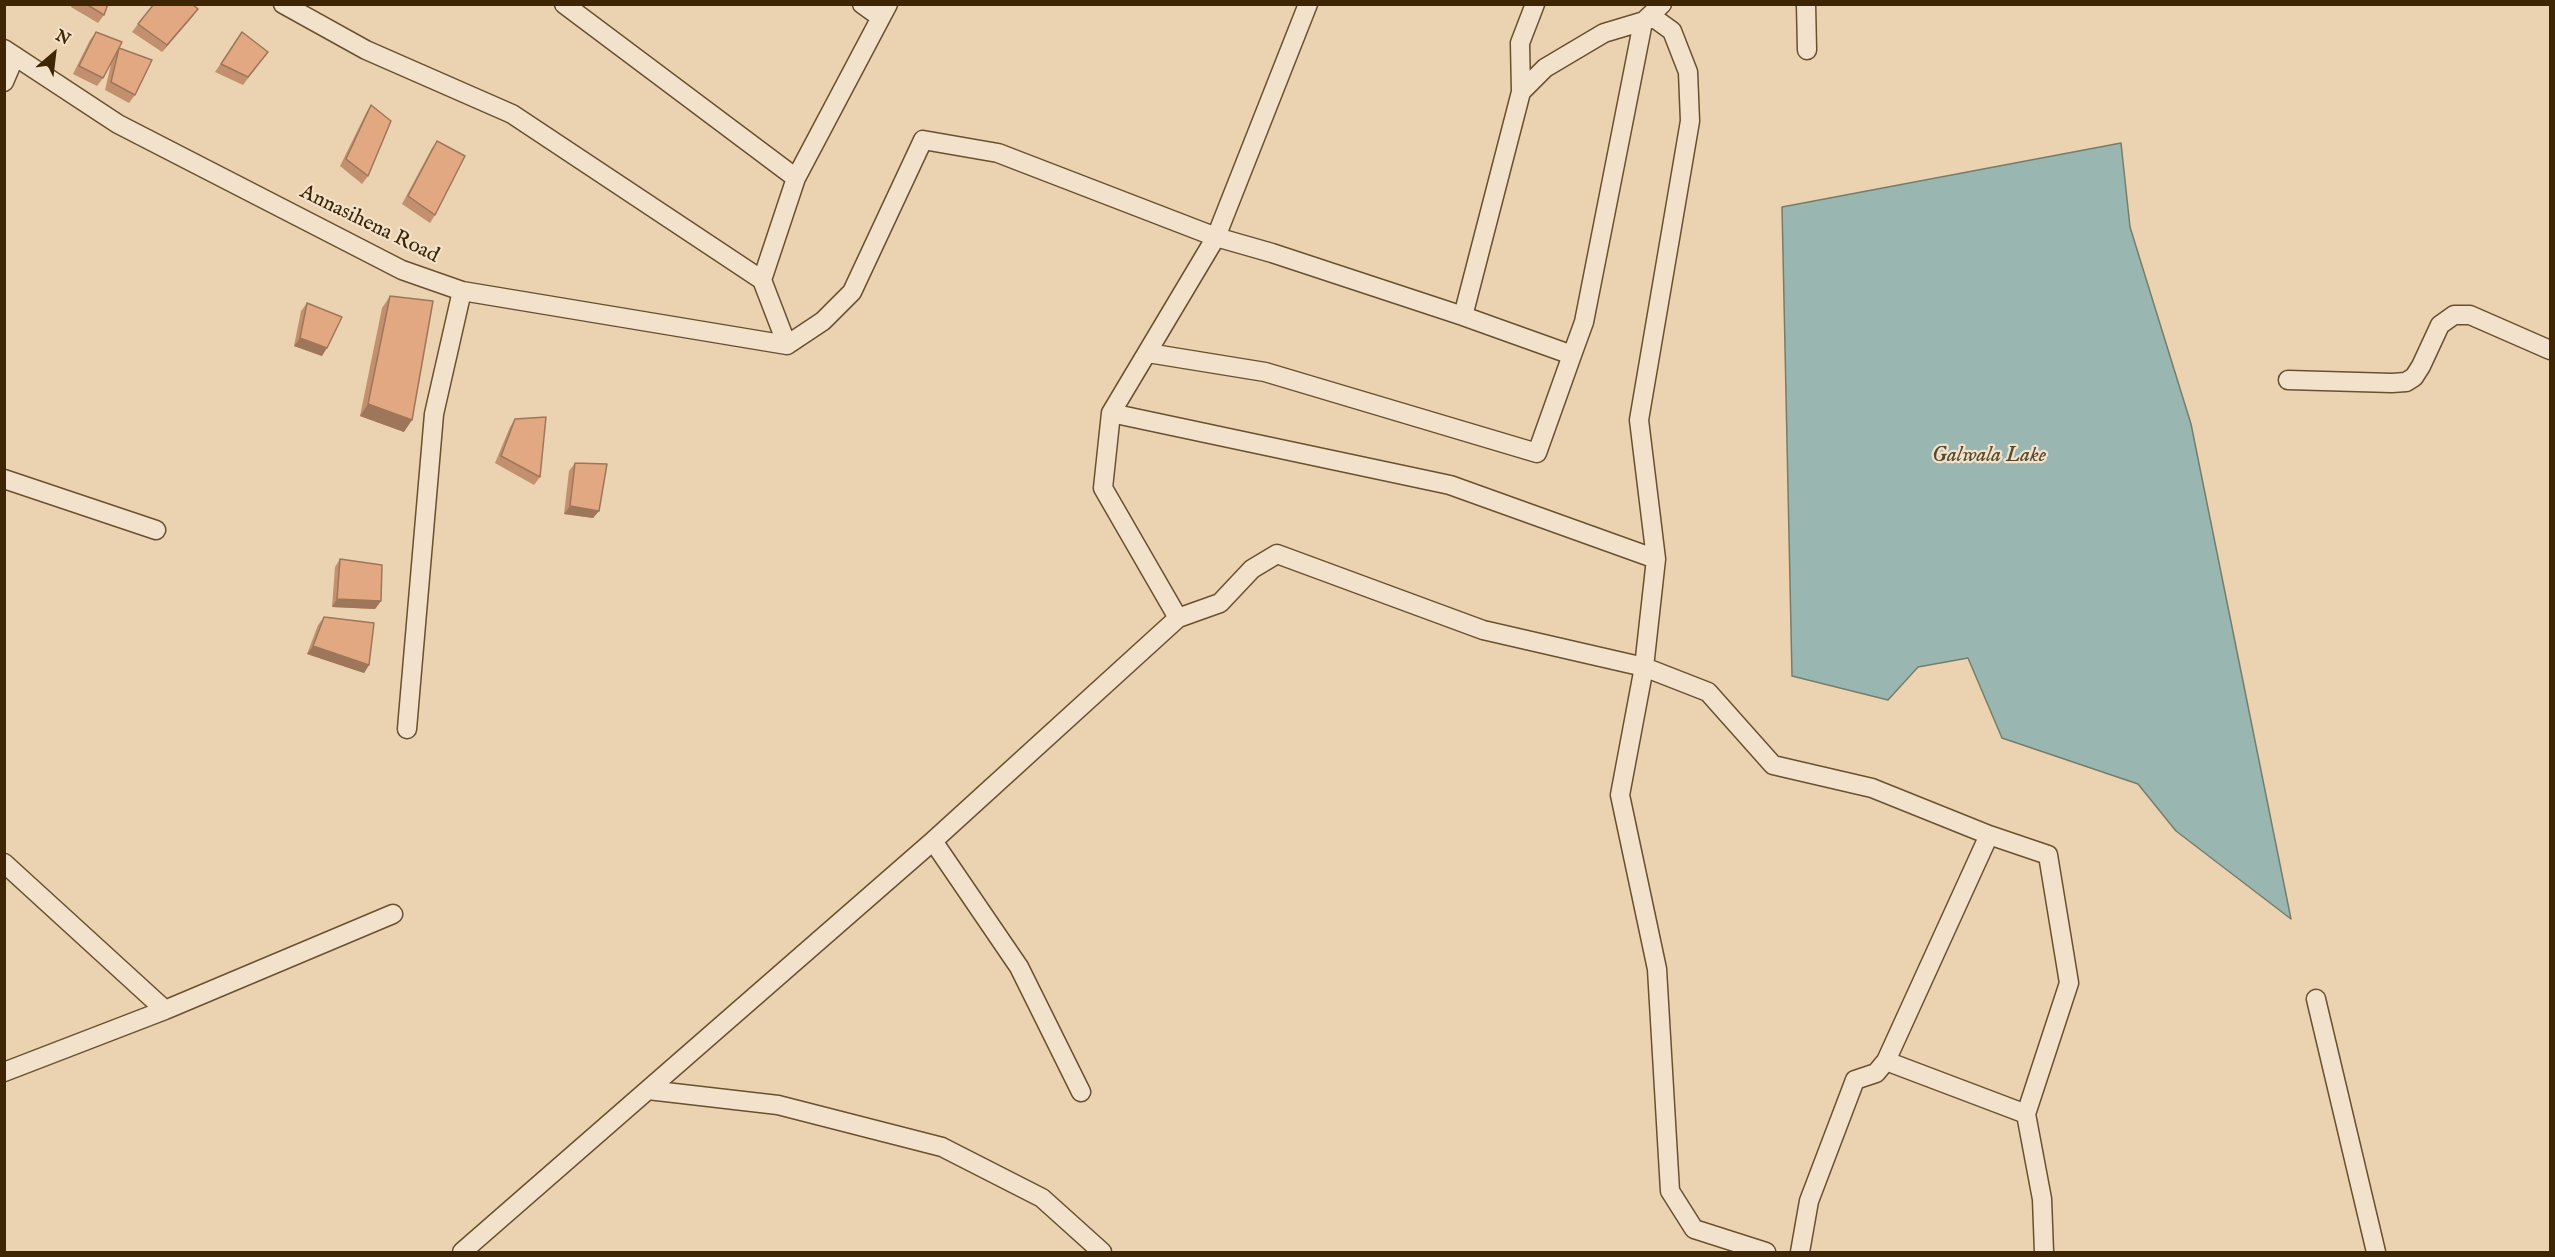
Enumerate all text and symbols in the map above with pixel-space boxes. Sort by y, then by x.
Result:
north arrow [24,24,84,84]
text: N [52,26,73,50]
street label: Annasihena Road [295,180,443,270]
water label: Galwala Lake [1932,443,2046,469]

